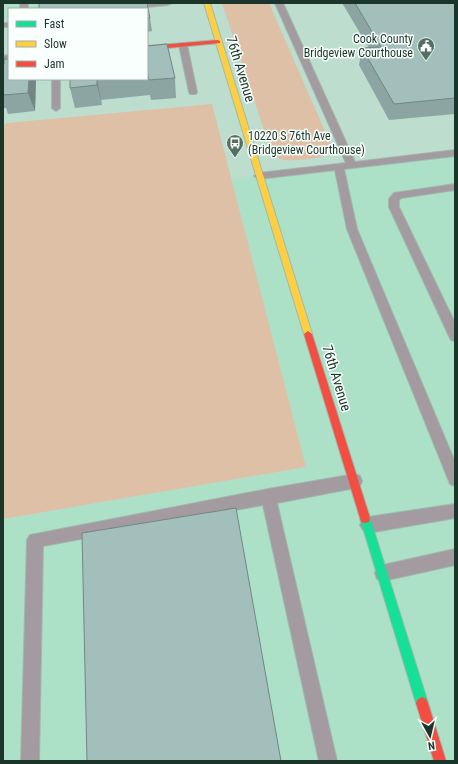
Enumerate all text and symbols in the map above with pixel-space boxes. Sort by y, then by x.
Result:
legend [8,8,148,80]
text: Fast [44,17,65,31]
place label: Cook County Bridgeview Courthouse [304,32,413,60]
street label: 76th Avenue [223,34,259,104]
public building icon: Cook County Bridgeview Courthouse [416,36,436,61]
text: Slow [44,37,67,51]
text: Jam [44,57,65,71]
place label: 10220 S 76th Ave (Bridgeview Courthouse) [248,129,365,157]
bus stop icon: 10220 S 76th Ave (Bridgeview Courthouse) [225,133,245,158]
street label: 76th Avenue [319,343,355,413]
north arrow [410,716,450,756]
text: N [427,739,436,752]

